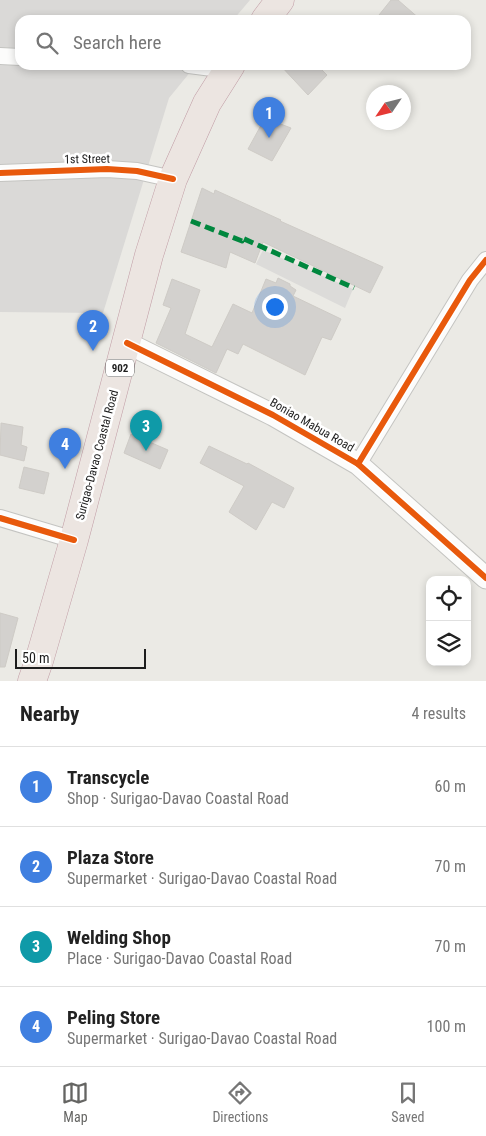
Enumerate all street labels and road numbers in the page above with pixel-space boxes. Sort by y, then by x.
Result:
street label: 1st Street [64,152,110,166]
road number: 902 [106,359,134,376]
street label: Surigao-Davao Coastal Road [73,388,121,522]
street label: Boniao Mabua Road [267,395,357,455]

